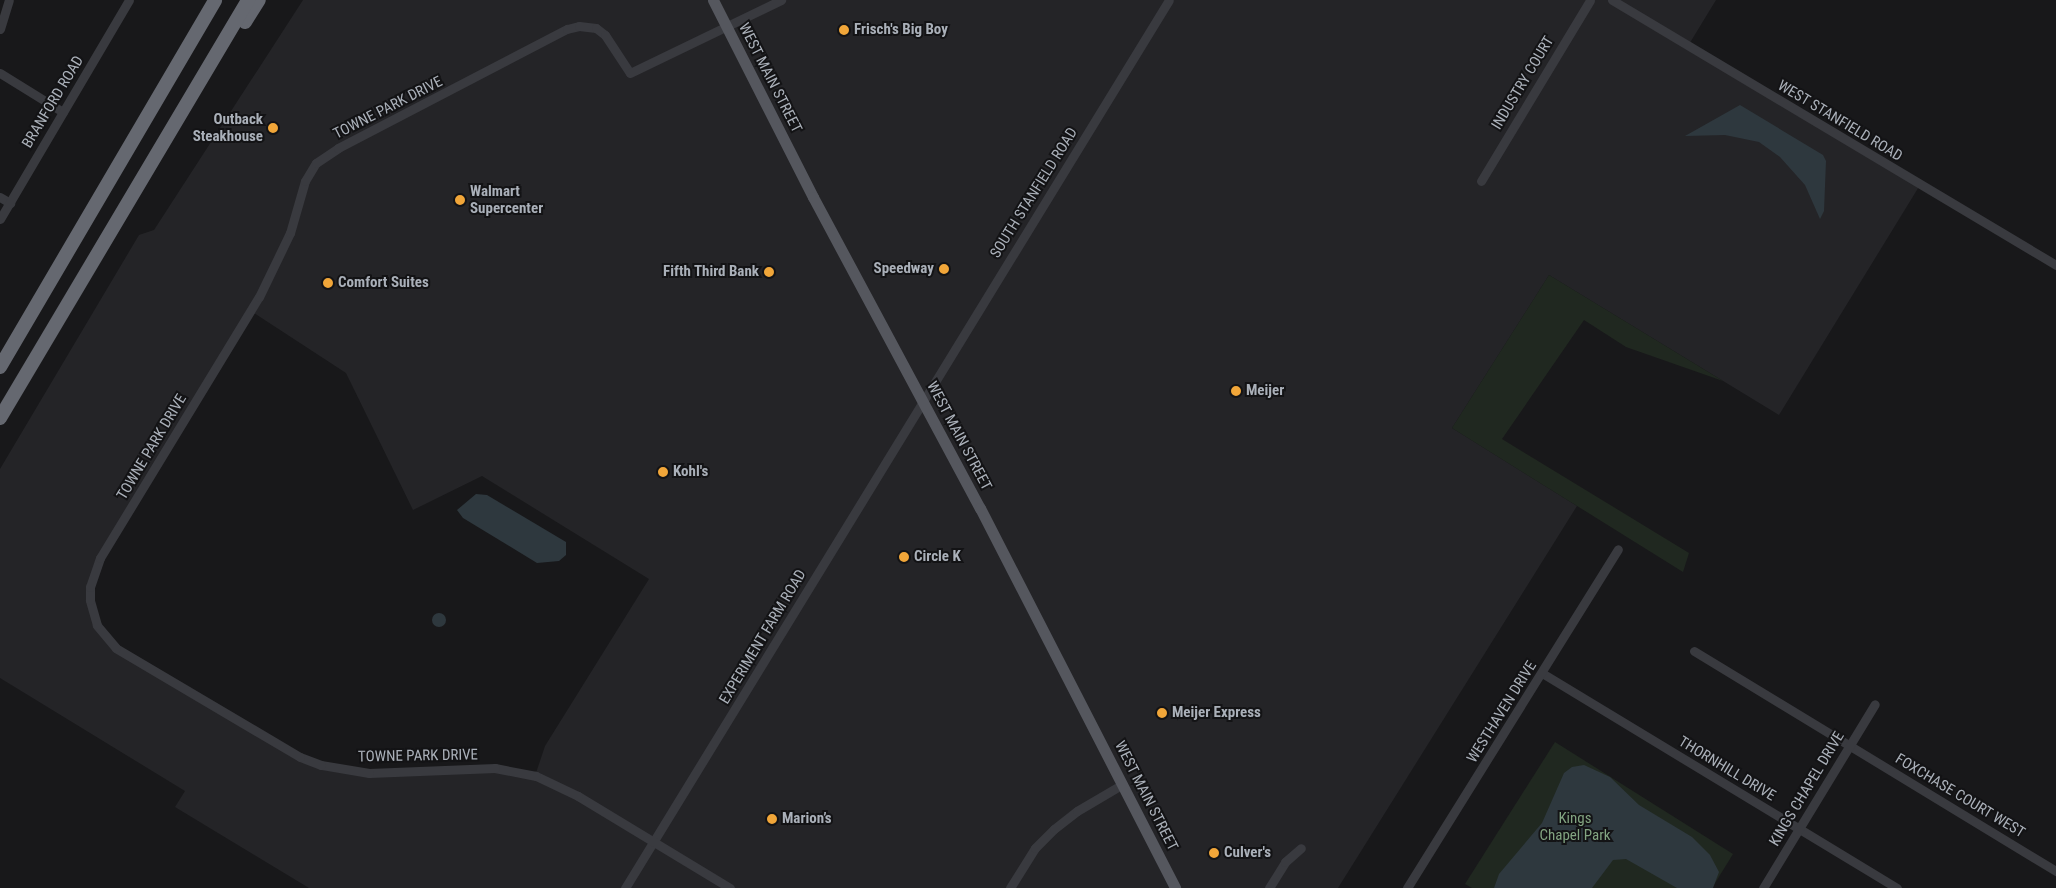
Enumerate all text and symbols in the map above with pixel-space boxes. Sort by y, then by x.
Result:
street label: WEST MAIN STREET [735,20,805,136]
place label: Frisch's Big Boy [854,21,948,39]
marker: Frisch's Big Boy [838,24,850,36]
street label: INDUSTRY COURT [1488,33,1558,133]
street label: BRANFORD ROAD [18,53,88,151]
street label: TOWNE PARK DRIVE [330,73,446,143]
street label: WEST STANFIELD ROAD [1774,77,1906,165]
place label: Outback Steakhouse [193,110,263,145]
marker: Outback Steakhouse [267,122,279,134]
street label: SOUTH STANFIELD ROAD [987,124,1081,262]
place label: Walmart Supercenter [470,182,543,217]
marker: Walmart Supercenter [454,194,466,206]
place label: Speedway [874,260,934,278]
place label: Fifth Third Bank [663,263,759,281]
marker: Speedway [938,263,950,275]
marker: Fifth Third Bank [763,266,775,278]
place label: Comfort Suites [338,274,429,292]
marker: Comfort Suites [322,277,334,289]
street label: WEST MAIN STREET [923,378,995,494]
place label: Meijer [1246,382,1284,400]
marker: Meijer [1230,385,1242,397]
street label: TOWNE PARK DRIVE [113,391,191,503]
place label: Kohl's [673,463,708,481]
marker: Kohl's [657,466,669,478]
place label: Circle K [914,548,961,566]
marker: Circle K [898,551,910,563]
street label: EXPERIMENT FARM ROAD [716,566,810,708]
street label: WESTHAVEN DRIVE [1463,658,1541,766]
place label: Meijer Express [1172,704,1261,722]
marker: Meijer Express [1156,707,1168,719]
street label: KINGS CHAPEL DRIVE [1766,728,1848,850]
street label: THORNHILL DRIVE [1675,733,1779,805]
street label: WEST MAIN STREET [1111,738,1181,854]
street label: TOWNE PARK DRIVE [358,746,478,766]
street label: FOXCHASE COURT WEST [1892,750,2028,842]
park label: Kings Chapel Park [1540,809,1610,844]
place label: Marion’s [782,810,832,828]
marker: Marion’s [766,813,778,825]
place label: Culver's [1224,844,1271,862]
marker: Culver's [1208,847,1220,859]

